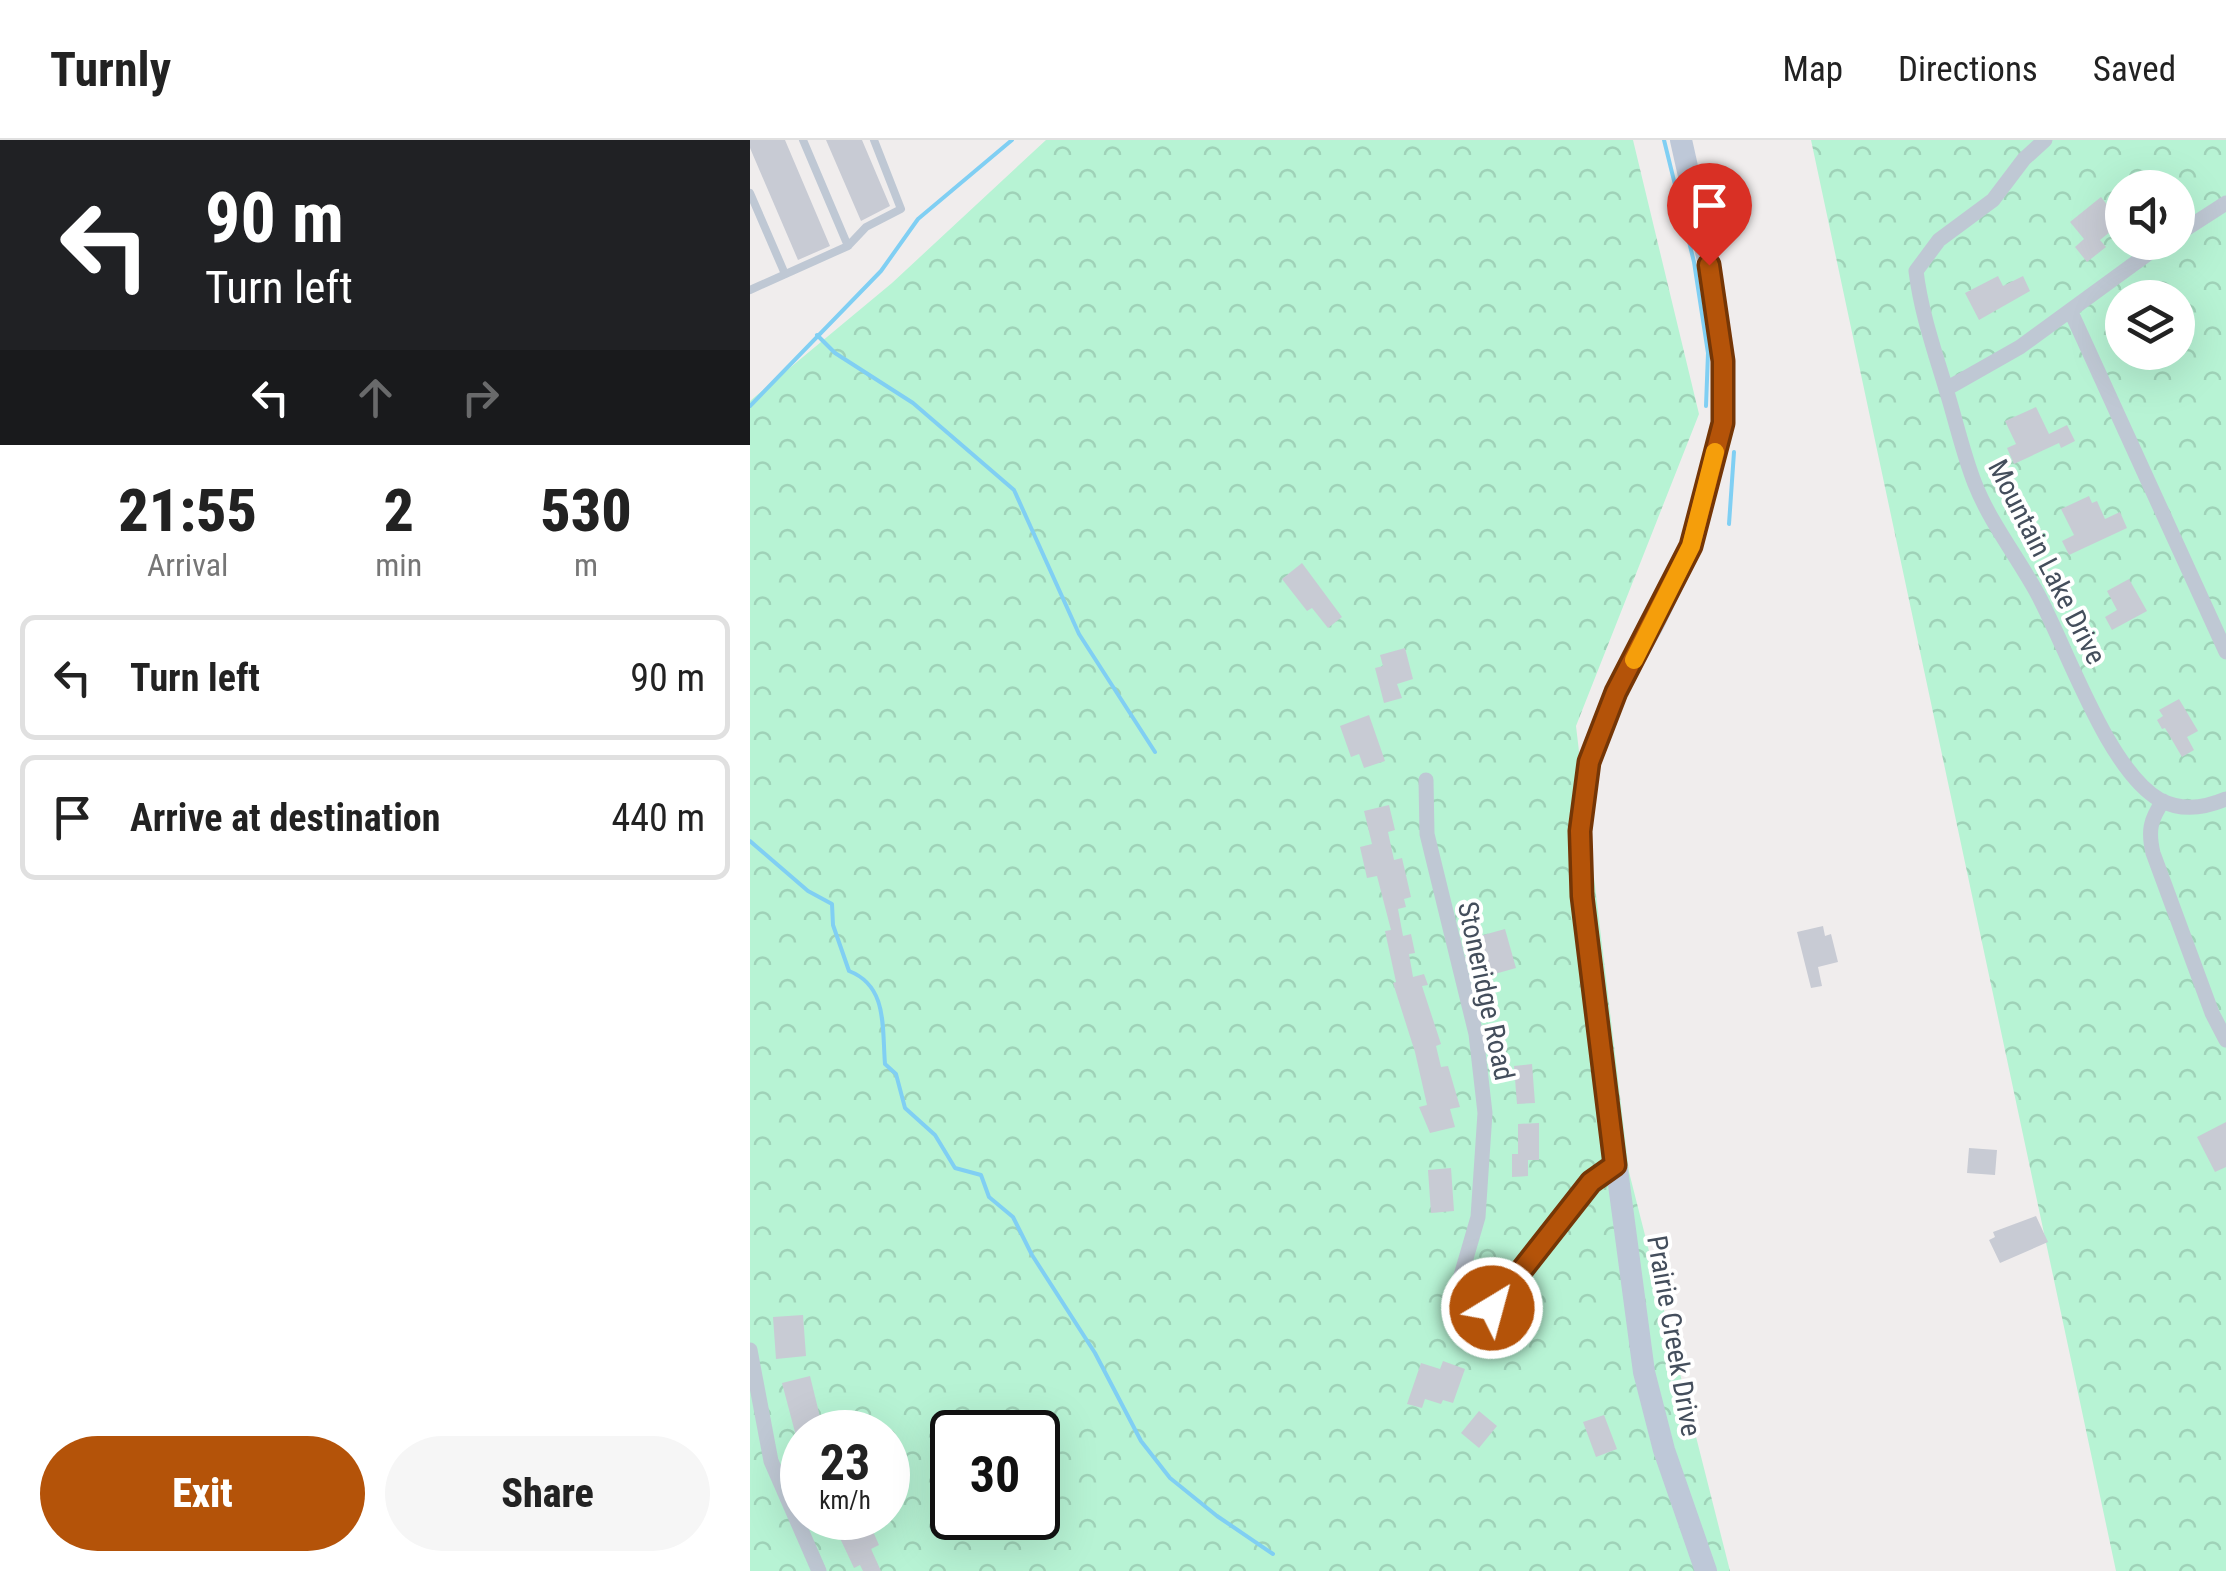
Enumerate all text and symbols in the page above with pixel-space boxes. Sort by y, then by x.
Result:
text: Turnly [50,41,171,98]
text: Map [1783,49,1843,90]
text: Directions [1898,49,2038,90]
text: Saved [2093,49,2176,90]
pin [1667,163,1752,266]
map controls [2105,170,2195,370]
button: sound [2105,170,2195,260]
text: 90 m [205,177,344,259]
icon: arrive [1682,178,1737,233]
icon: left [40,180,170,310]
text: Turn left [205,261,353,314]
button: layers [2105,280,2195,370]
icon: left [243,370,298,425]
icon: ahead [348,370,403,425]
icon: right [453,370,508,425]
street label: Mountain Lake Drive [1981,454,2113,670]
text: 21:55 [118,475,257,546]
text: 2 [383,475,414,546]
text: 530 [540,475,632,546]
text: Arrival [147,546,228,584]
text: min [375,546,422,584]
text: m [574,546,598,584]
icon: left [45,650,100,705]
text: Turn left [130,656,260,700]
text: 90 m [630,656,705,700]
icon: arrive [45,790,100,845]
text: Arrive at destination [130,796,440,840]
text: 440 m [611,796,705,840]
street label: Stoneridge Road [1451,899,1521,1083]
street label: Prairie Creek Drive [1640,1233,1708,1439]
position arrow [1440,1256,1544,1360]
speed limit sign: 30 [930,1410,1060,1540]
text: 23 [820,1434,870,1492]
button: Exit [40,1436,365,1551]
button: Share [385,1436,710,1551]
text: km/h [819,1486,871,1515]

